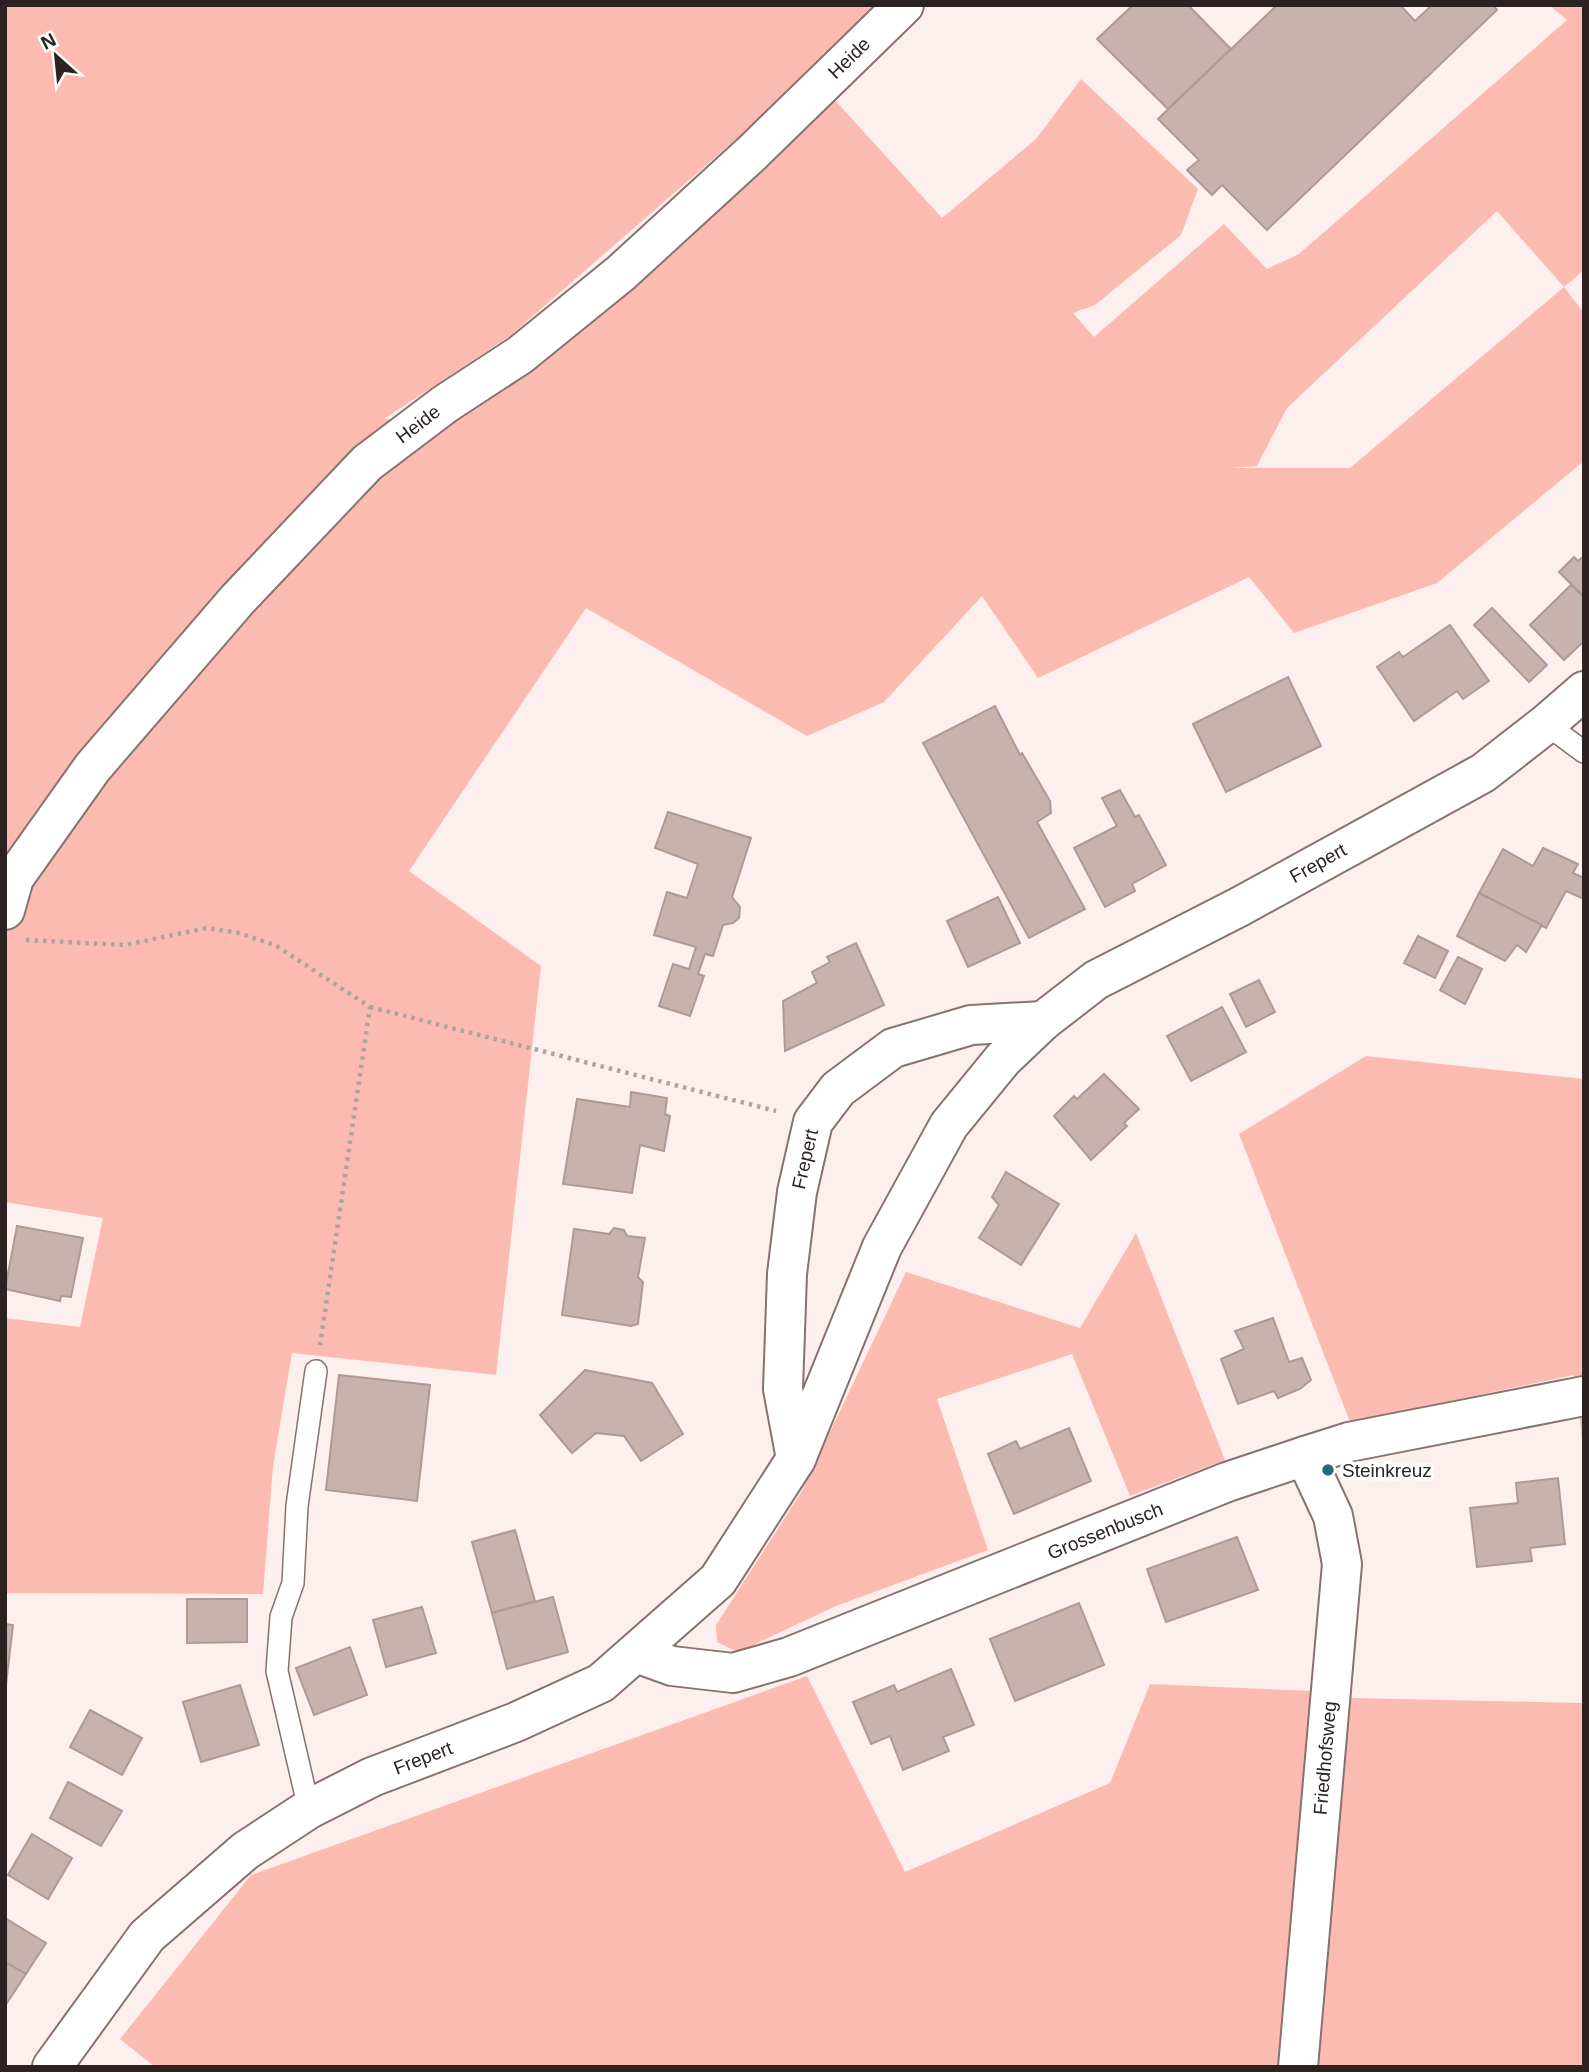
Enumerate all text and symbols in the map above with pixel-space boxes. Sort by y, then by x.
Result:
north arrow [21,21,91,91]
text: N [38,29,59,54]
street label: Heide [824,33,874,83]
street label: Heide [392,401,444,447]
street label: Frepert [1286,839,1350,887]
street label: Frepert [788,1126,822,1191]
place label: Steinkreuz [1342,1460,1432,1481]
marker: Steinkreuz [1320,1462,1336,1478]
street label: Grossenbusch [1044,1498,1166,1564]
street label: Friedhofsweg [1310,1700,1340,1816]
street label: Frepert [391,1737,456,1779]

